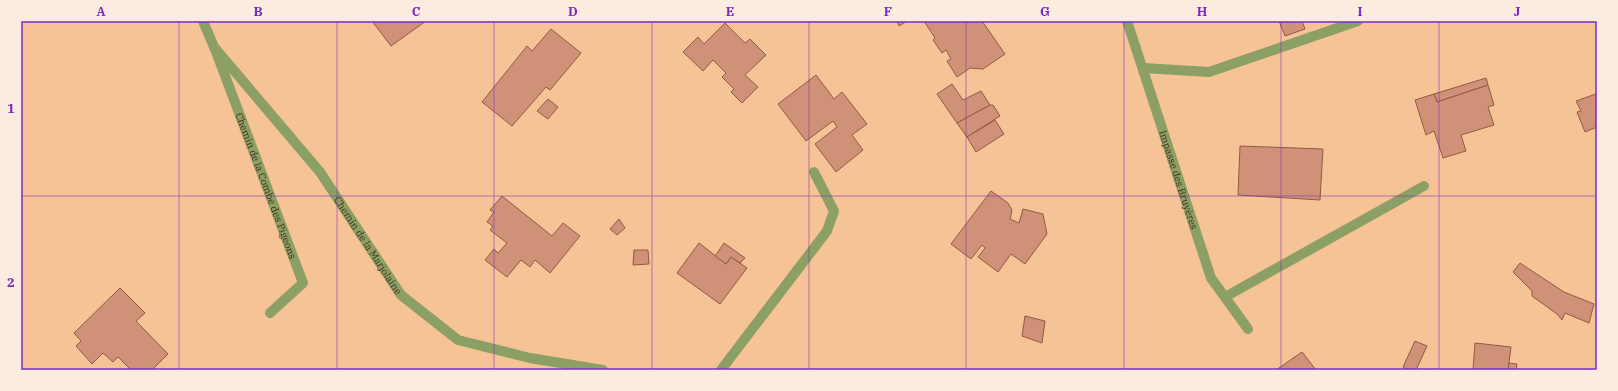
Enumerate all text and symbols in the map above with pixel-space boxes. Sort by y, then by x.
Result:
text: A [96,3,106,20]
text: B [253,3,263,20]
text: C [412,3,421,20]
text: D [568,3,578,20]
text: E [726,3,734,20]
text: F [884,3,892,20]
text: G [1040,3,1050,20]
text: H [1197,3,1208,20]
text: I [1358,3,1363,20]
text: J [1514,3,1521,20]
text: 1 [7,100,15,117]
street label: Chemin de la Combe des Pigeons [233,111,300,261]
street label: Impasse des Bruyères [1157,128,1201,231]
street label: Chemin de la Marjolaine [331,194,405,297]
text: 2 [7,274,15,291]

